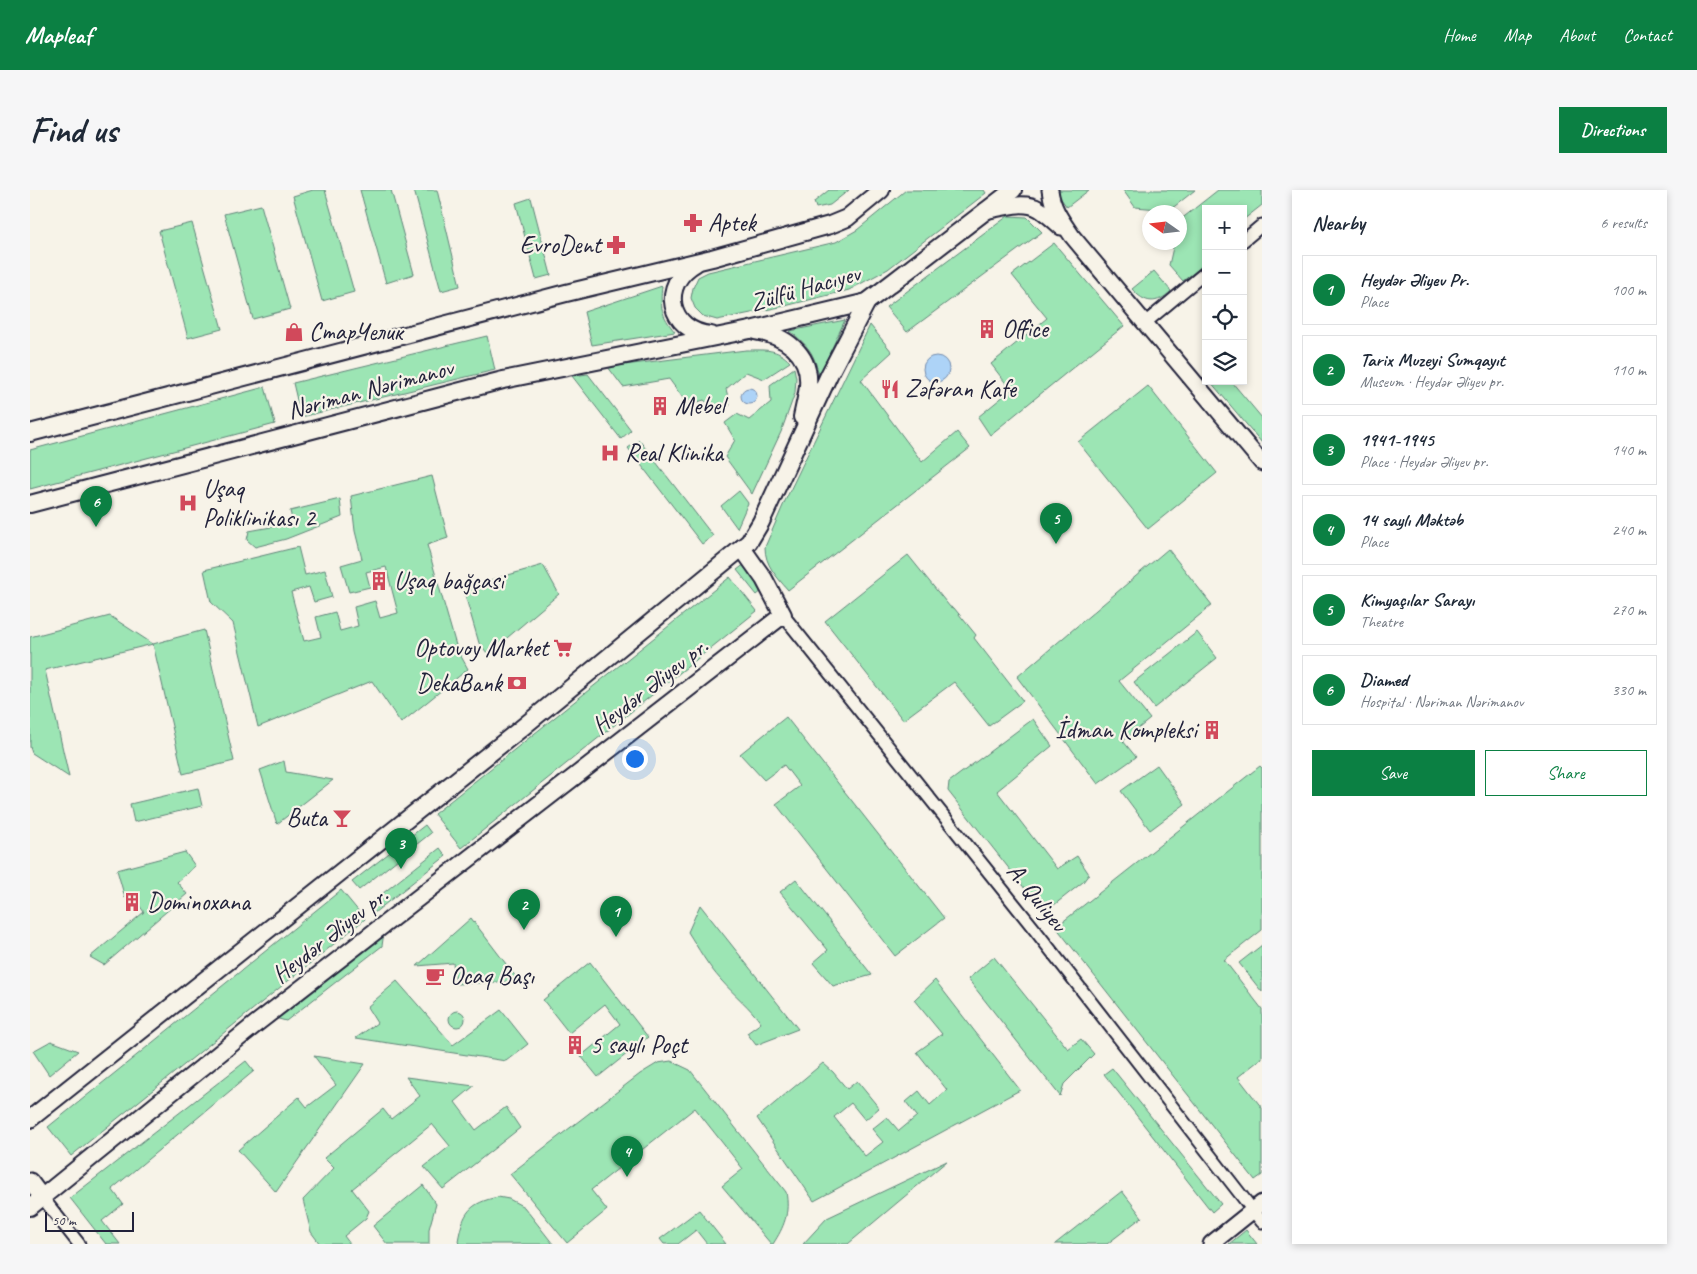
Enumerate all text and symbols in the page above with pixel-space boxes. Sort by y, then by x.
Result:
text: Mapleaf [25,20,92,50]
text: Home [1443,24,1476,46]
text: Map [1504,24,1531,46]
text: About [1559,24,1595,46]
text: Contact [1623,24,1672,46]
button: Directions [1559,107,1667,153]
text: Find us [30,108,117,153]
north arrow [1142,205,1187,250]
map controls [1202,205,1247,385]
button: + [1202,205,1247,250]
place label: Aptek [708,207,757,239]
text: Nearby [1312,210,1365,236]
pharmacy icon: Aptek [682,212,704,234]
text: 6 results [1600,213,1647,233]
place label: EvroDent [520,229,604,261]
pharmacy icon: EvroDent [605,234,627,256]
button: − [1202,250,1247,295]
street label: Zülfü Hacıyev [746,257,865,319]
text: Heydər Əliyev Pr. [1360,268,1469,292]
text: 1 [1325,280,1333,300]
text: 100 m [1612,280,1646,300]
text: Place [1360,292,1388,312]
button: locate [1202,295,1247,340]
place label: Office [1002,313,1050,345]
place label: СтарЧелик [309,316,405,348]
building icon: Office [976,318,998,340]
shop icon: СтарЧелик [283,321,305,343]
button: layers [1202,340,1247,385]
text: Tarix Muzeyi Sumqayıt [1360,348,1505,372]
street label: Nəriman Nərimanov [284,351,459,426]
text: 2 [1325,360,1333,380]
text: 110 m [1612,360,1646,380]
text: Museum · Heydər Əliyev pr. [1360,372,1504,392]
place label: Zәfәran Kafe [905,373,1018,405]
restaurant icon: Zәfәran Kafe [879,378,901,400]
place label: Mebel [675,390,729,422]
building icon: Mebel [649,395,671,417]
text: 1941-1945 [1360,428,1434,452]
place label: Real Klinika [625,437,725,469]
text: 3 [1325,440,1333,460]
text: 140 m [1612,440,1646,460]
hospital icon: Real Klinika [599,442,621,464]
text: Place · Heydər Əliyev pr. [1360,452,1488,472]
place label: Uşaq Poliklinikası 2 [203,473,317,534]
pin: 6 [80,486,112,527]
hospital icon: Uşaq Poliklinikası 2 [177,492,199,514]
pin: 5 [1040,503,1072,544]
text: 14 saylı Məktəb [1360,508,1463,532]
text: 4 [1325,520,1333,540]
text: 240 m [1612,520,1646,540]
text: Place [1360,532,1388,552]
place label: Uşaq bağçasi [394,565,507,597]
building icon: Uşaq bağçasi [368,570,390,592]
text: Kimyaçılar Sarayı [1360,588,1474,612]
text: 5 [1326,600,1332,620]
text: 270 m [1612,600,1646,620]
text: Theatre [1360,612,1403,632]
street label: Heydər Əliyev pr. [585,630,715,742]
place label: Optovoy Market [414,632,551,664]
supermarket icon: Optovoy Market [552,637,574,659]
place label: DekaBank [417,667,504,699]
text: Diamed [1360,668,1408,692]
bank icon: DekaBank [506,672,528,694]
text: 6 [1325,680,1333,700]
text: 330 m [1612,680,1646,700]
text: Hospital · Nəriman Nərimanov [1360,692,1523,712]
place label: İdman Kompleksi [1055,714,1200,746]
building icon: İdman Kompleksi [1201,719,1223,741]
your location [622,746,648,772]
button: Save [1312,750,1475,796]
button: Share [1485,750,1647,796]
place label: Buta [286,802,329,834]
bar icon: Buta [331,807,353,829]
pin: 3 [385,828,417,869]
street label: A. Quliyev [1000,856,1076,940]
street label: Heydər Əliyev pr. [265,879,395,991]
place label: Dominoxana [147,886,252,918]
pin: 2 [508,889,540,930]
building icon: Dominoxana [121,891,143,913]
pin: 1 [600,896,632,937]
place label: Ocaq Başı [450,960,535,992]
cafe icon: Ocaq Başı [424,965,446,987]
place label: 5 saylı Poçt [590,1029,690,1061]
building icon: 5 saylı Poçt [564,1034,586,1056]
pin: 4 [611,1136,643,1177]
scale bar [45,1209,134,1232]
text: 50 m [52,1212,76,1229]

